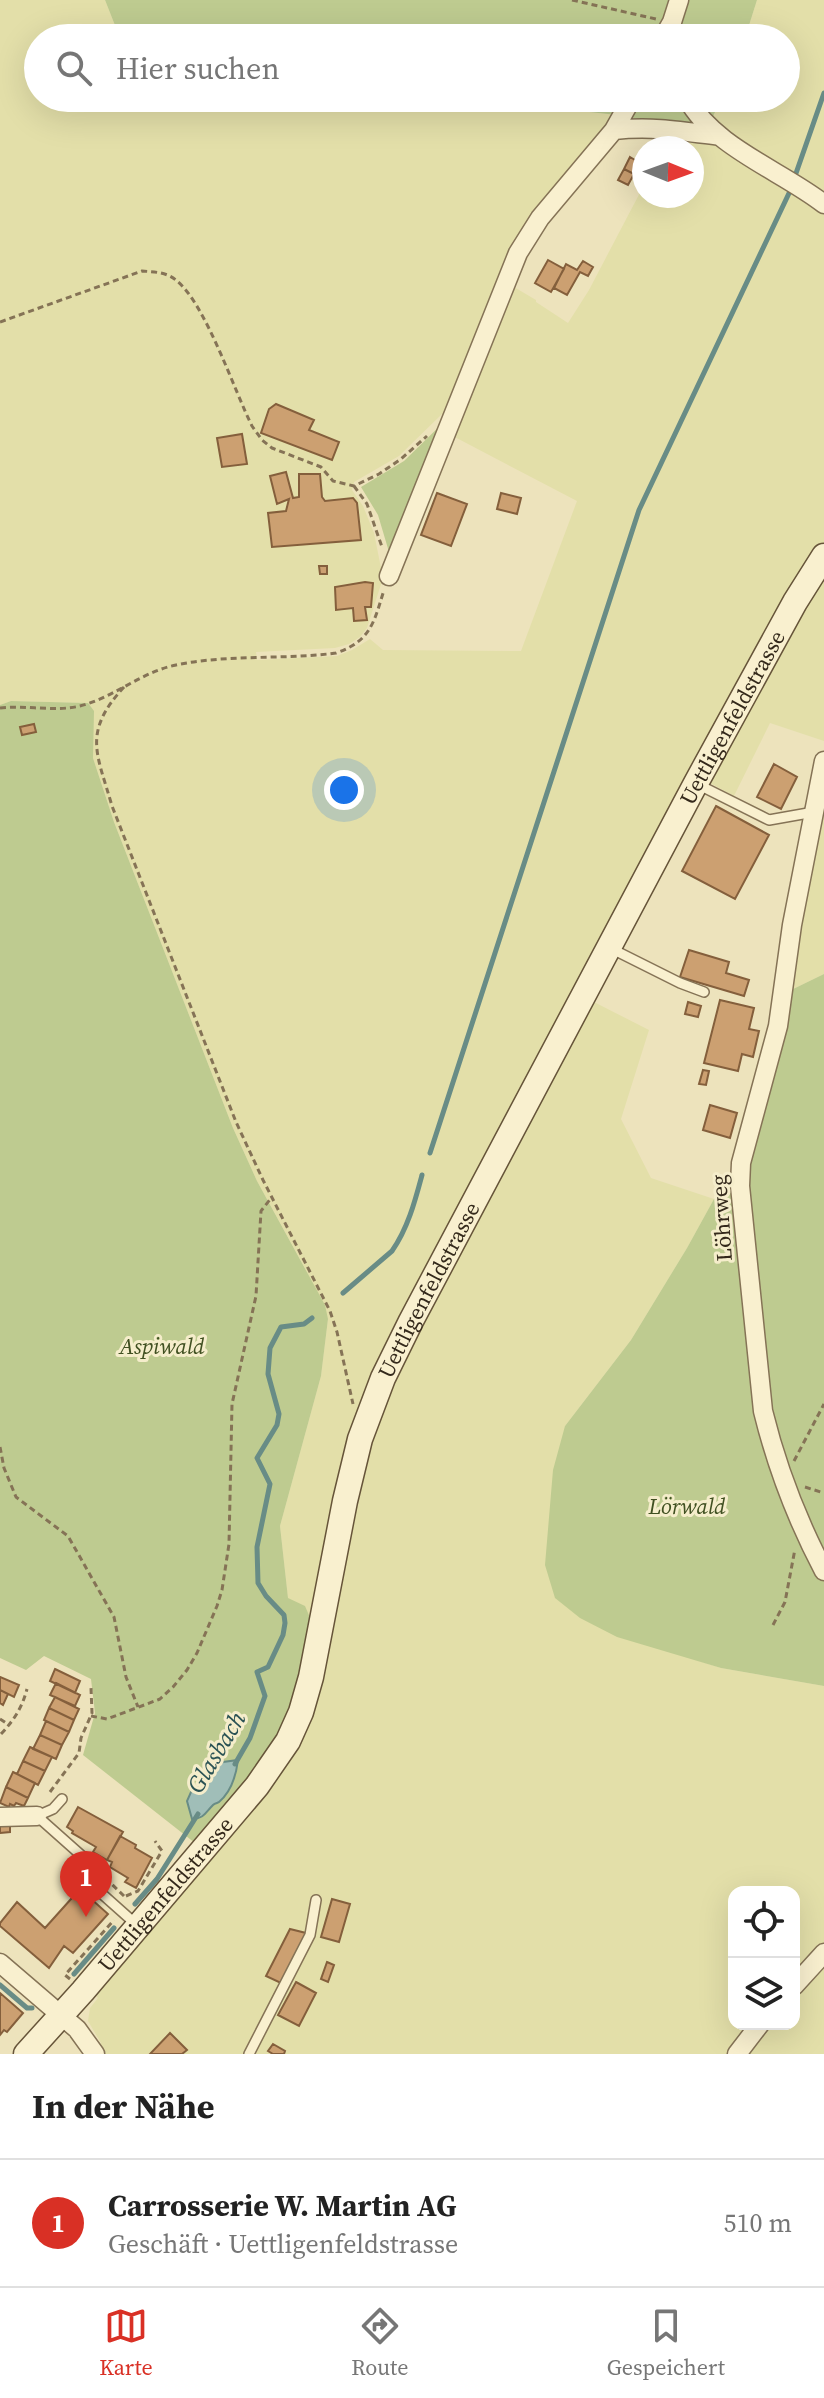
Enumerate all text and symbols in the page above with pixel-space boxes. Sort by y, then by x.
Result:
search box [24,24,800,112]
icon: search [52,46,96,90]
text: Hier suchen [116,48,280,89]
north arrow [632,136,704,208]
street label: Uettligenfeldstrasse [672,625,792,810]
your location [324,770,364,810]
street label: Löhrweg [703,1174,739,1262]
street label: Uettligenfeldstrasse [370,1196,487,1383]
park label: Aspiwald [117,1331,205,1361]
park label: Lörwald [647,1491,726,1521]
water label: Glasbach [179,1705,253,1799]
street label: Uettligenfeldstrasse [91,1810,240,1978]
pin: 1 [60,1851,112,1917]
map controls [728,1886,800,2030]
button: locate [728,1886,800,1958]
button: layers [728,1958,800,2030]
text: In der Nähe [32,2083,215,2129]
text: Carrosserie W. Martin AG [108,2185,457,2226]
text: 1 [51,2205,65,2241]
text: 510 m [724,2205,792,2241]
text: Geschäft · Uettligenfeldstrasse [108,2226,458,2262]
tab: Karte [99,2304,153,2382]
tab: Route [351,2304,408,2382]
tab: Gespeichert [607,2304,725,2382]

